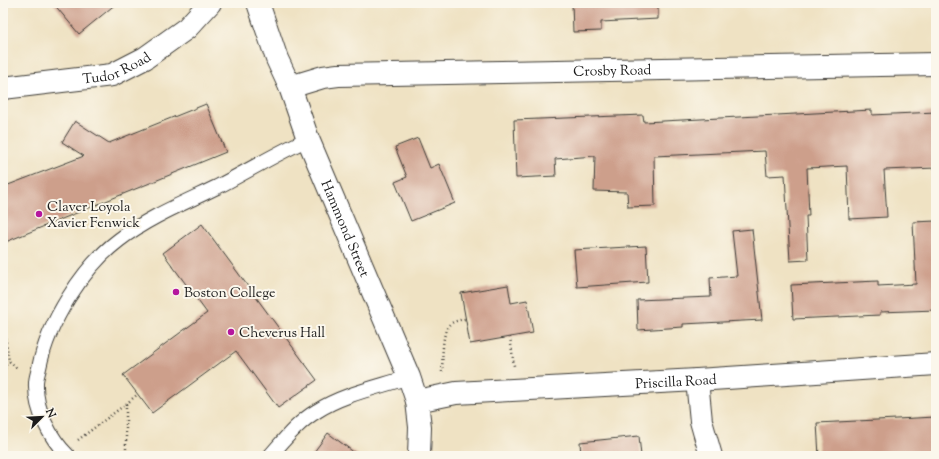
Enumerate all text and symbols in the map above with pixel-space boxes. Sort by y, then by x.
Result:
street label: Tudor Road [82,49,156,90]
street label: Crosby Road [573,61,652,83]
street label: Hammond Street [315,177,374,281]
place label: Claver Loyola Xavier Fenwick [47,198,140,234]
marker: Claver Loyola Xavier Fenwick [34,209,44,219]
place label: Boston College [184,284,276,304]
marker: Boston College [171,287,181,297]
place label: Cheverus Hall [239,324,325,344]
marker: Cheverus Hall [226,327,236,337]
street label: Priscilla Road [635,371,717,395]
north arrow [22,397,62,437]
text: N [41,405,59,421]

